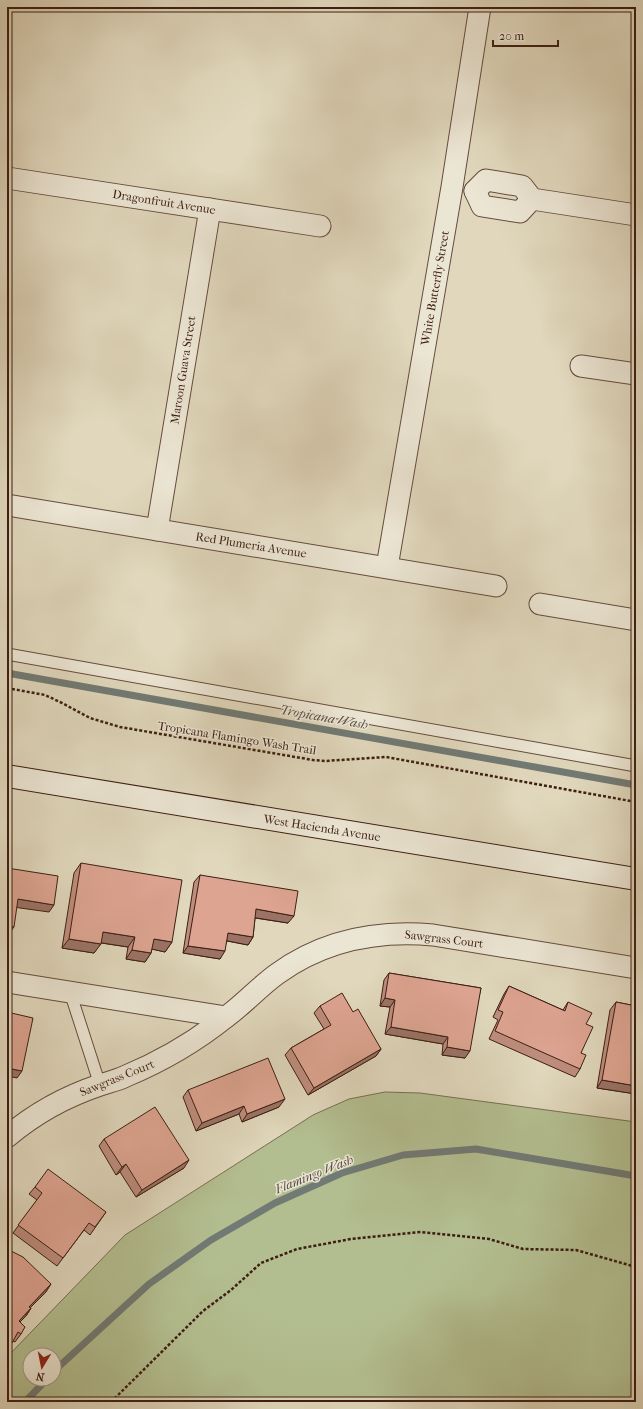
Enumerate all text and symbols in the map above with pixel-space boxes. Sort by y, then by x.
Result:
scale bar [493,22,558,48]
text: 20 m [499,29,524,43]
street label: Dragonfruit Avenue [111,187,217,217]
street label: White Butterfly Street [418,229,452,348]
street label: Maroon Guava Street [168,314,199,425]
street label: Red Plumeria Avenue [194,529,308,561]
water label: Tropicana Wash [279,702,369,732]
street label: Tropicana Flamingo Wash Trail [157,719,318,758]
street label: West Hacienda Avenue [262,812,382,844]
street label: Sawgrass Court [404,927,485,951]
street label: Sawgrass Court [78,1056,157,1099]
water label: Flamingo Wash [272,1151,356,1197]
north arrow [22,1347,62,1387]
text: N [34,1369,46,1383]

